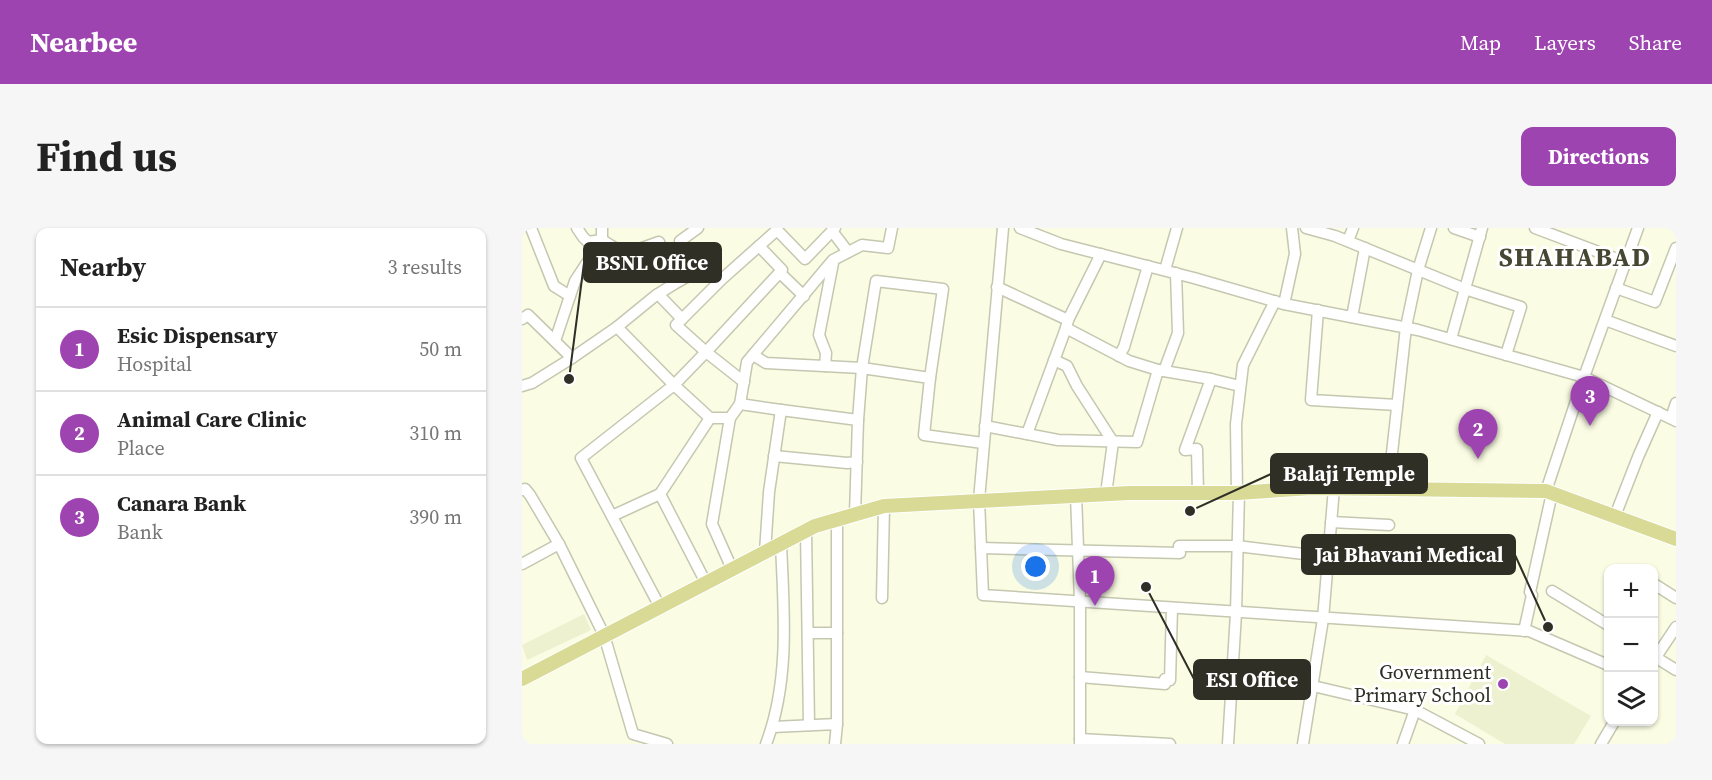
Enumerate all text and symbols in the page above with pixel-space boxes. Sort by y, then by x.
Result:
text: Nearbee [30,23,137,61]
text: Map [1460,28,1501,57]
text: Layers [1534,28,1596,57]
text: Share [1629,28,1682,57]
text: Find us [36,127,177,185]
button: Directions [1521,127,1676,186]
district label: SHAHABAD [1499,239,1651,275]
callout: BSNL Office [584,243,721,282]
text: BSNL Office [596,248,708,277]
text: Nearby [60,249,146,285]
text: 3 results [387,253,462,281]
text: Esic Dispensary [117,320,278,350]
text: 1 [74,335,85,363]
text: 50 m [419,335,462,363]
text: Hospital [117,350,192,378]
pin: 3 [1570,376,1610,426]
text: Animal Care Clinic [117,404,307,434]
pin: 2 [1458,410,1498,459]
text: 2 [74,419,85,447]
text: 310 m [409,419,462,447]
text: Place [117,434,165,462]
callout: Balaji Temple [1271,454,1427,493]
text: Balaji Temple [1283,459,1415,488]
text: Canara Bank [117,488,246,518]
text: 3 [74,503,85,531]
text: 390 m [409,503,462,531]
text: Bank [117,518,163,546]
callout: Jai Bhavani Medical [1302,535,1515,574]
text: Jai Bhavani Medical [1312,540,1504,569]
your location [1021,552,1050,581]
pin: 1 [1076,556,1114,606]
map controls [1604,564,1658,726]
button: + [1604,564,1658,618]
button: − [1604,618,1658,672]
place label: Government Primary School [1354,658,1491,709]
callout: ESI Office [1194,660,1310,699]
text: ESI Office [1206,665,1298,694]
button: layers [1604,672,1658,726]
marker: Government Primary School [1496,677,1510,691]

